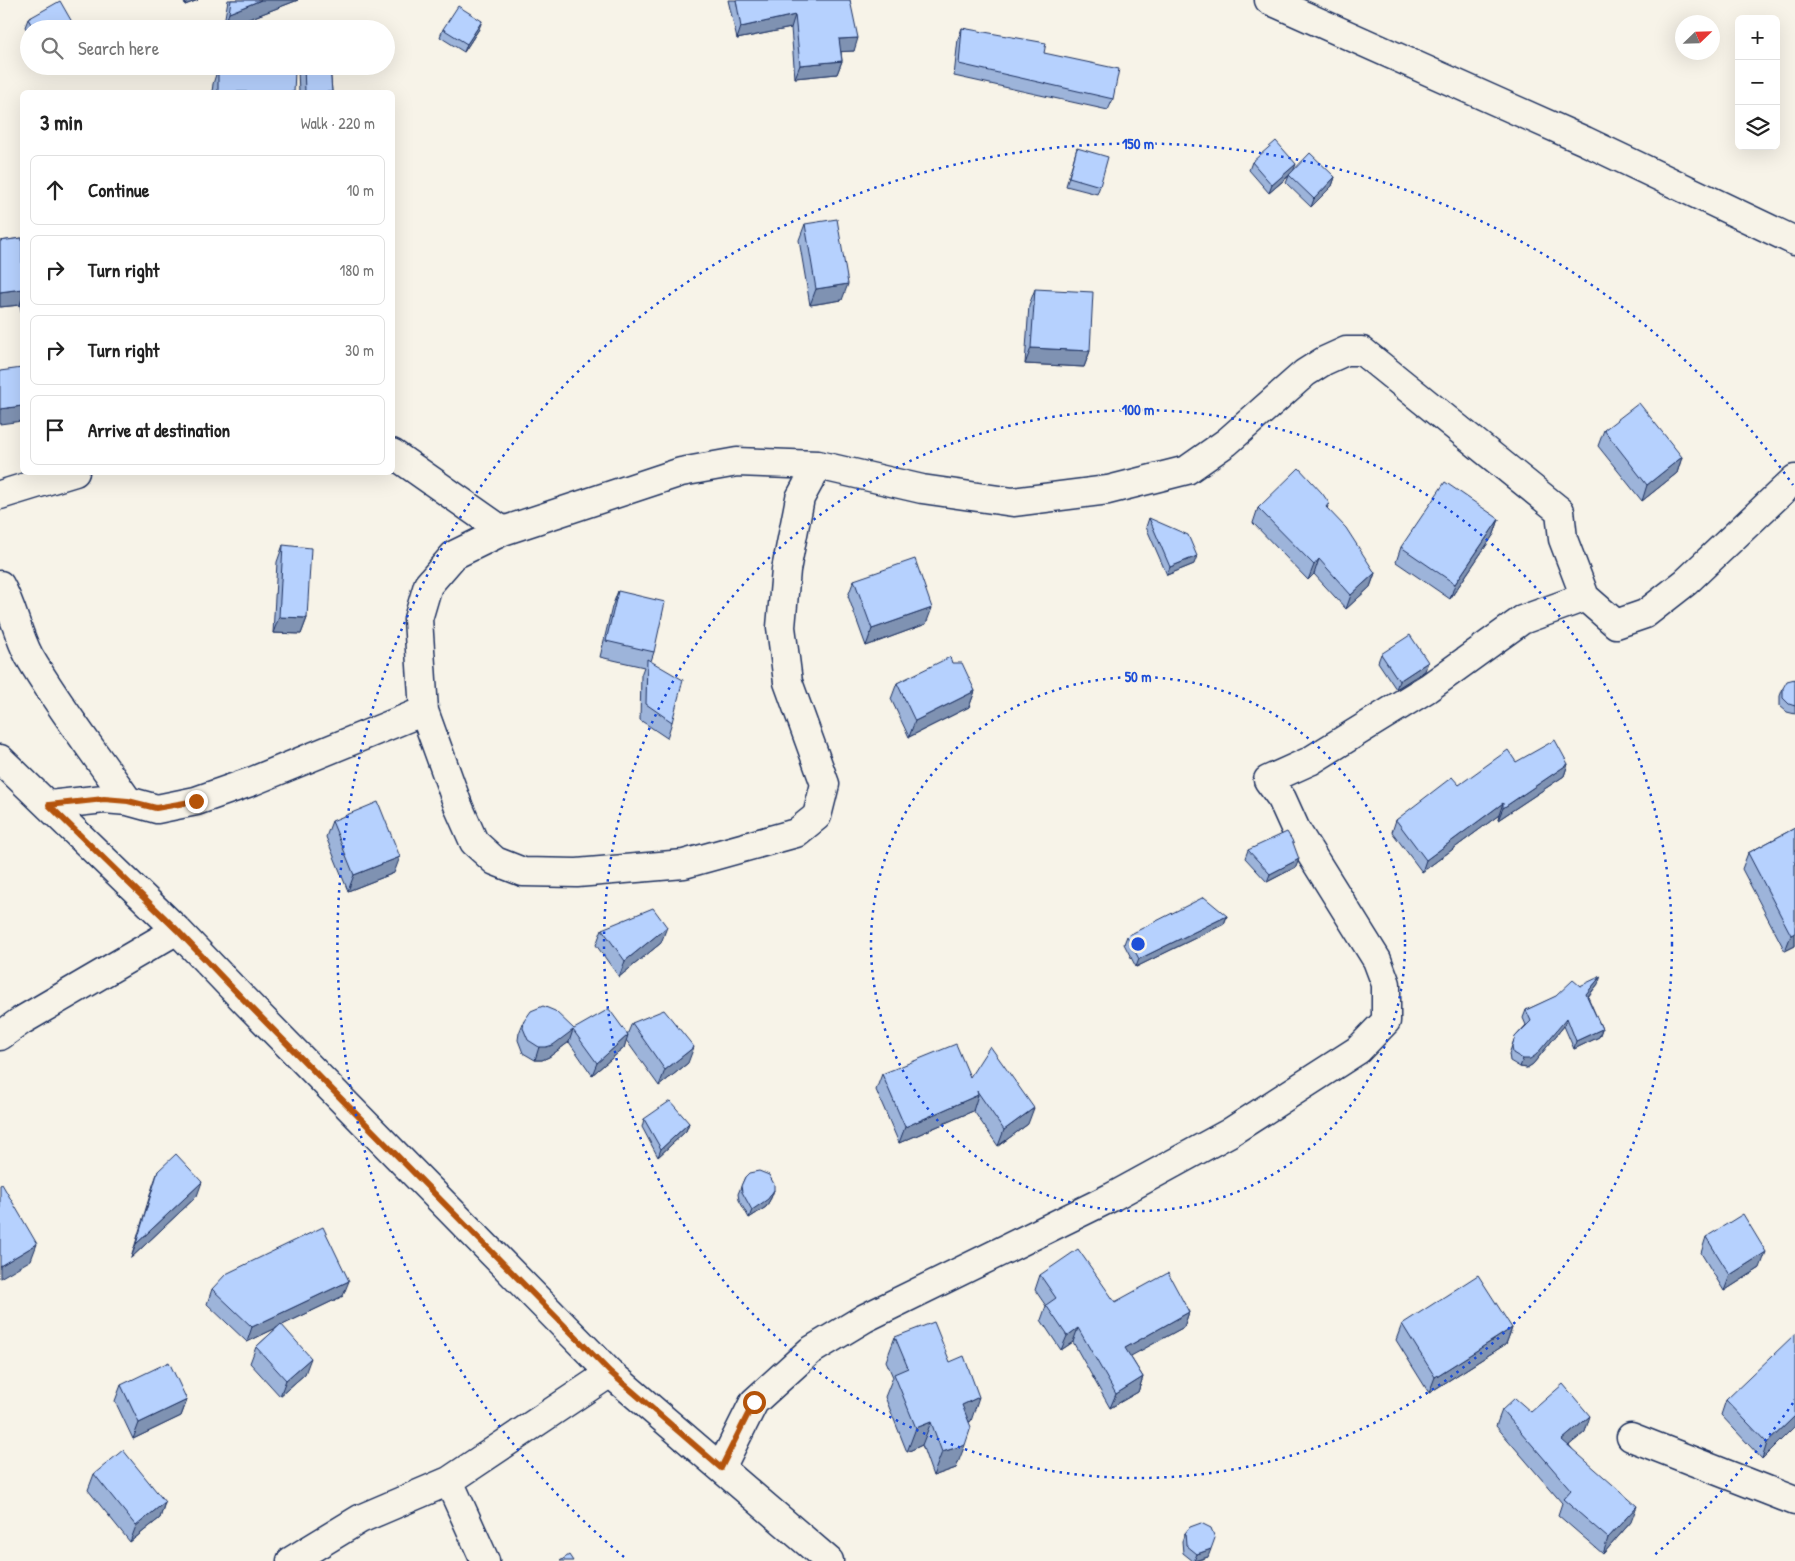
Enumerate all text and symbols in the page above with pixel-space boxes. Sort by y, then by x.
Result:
north arrow [1675,15,1720,60]
map controls [1735,15,1780,150]
button: + [1735,15,1780,60]
search box [20,20,395,75]
icon: search [38,34,66,62]
text: Search here [78,35,159,61]
button: − [1735,60,1780,105]
button: layers [1735,105,1780,150]
text: 3 min [40,108,83,137]
text: Walk · 220 m [301,112,375,134]
text: 150 m [1122,133,1154,154]
icon: ahead [41,176,69,204]
text: Continue [88,177,149,203]
text: 10 m [346,179,374,201]
icon: right [41,256,69,284]
text: Turn right [88,257,159,283]
text: 180 m [340,259,374,281]
icon: right [41,336,69,364]
text: Turn right [88,337,159,363]
text: 30 m [345,339,374,361]
text: 100 m [1122,399,1154,420]
icon: arrive [41,416,69,444]
text: Arrive at destination [88,417,230,443]
text: 50 m [1125,666,1151,687]
route end [185,790,208,813]
centre of rings [1129,935,1147,953]
route start [743,1391,766,1414]

